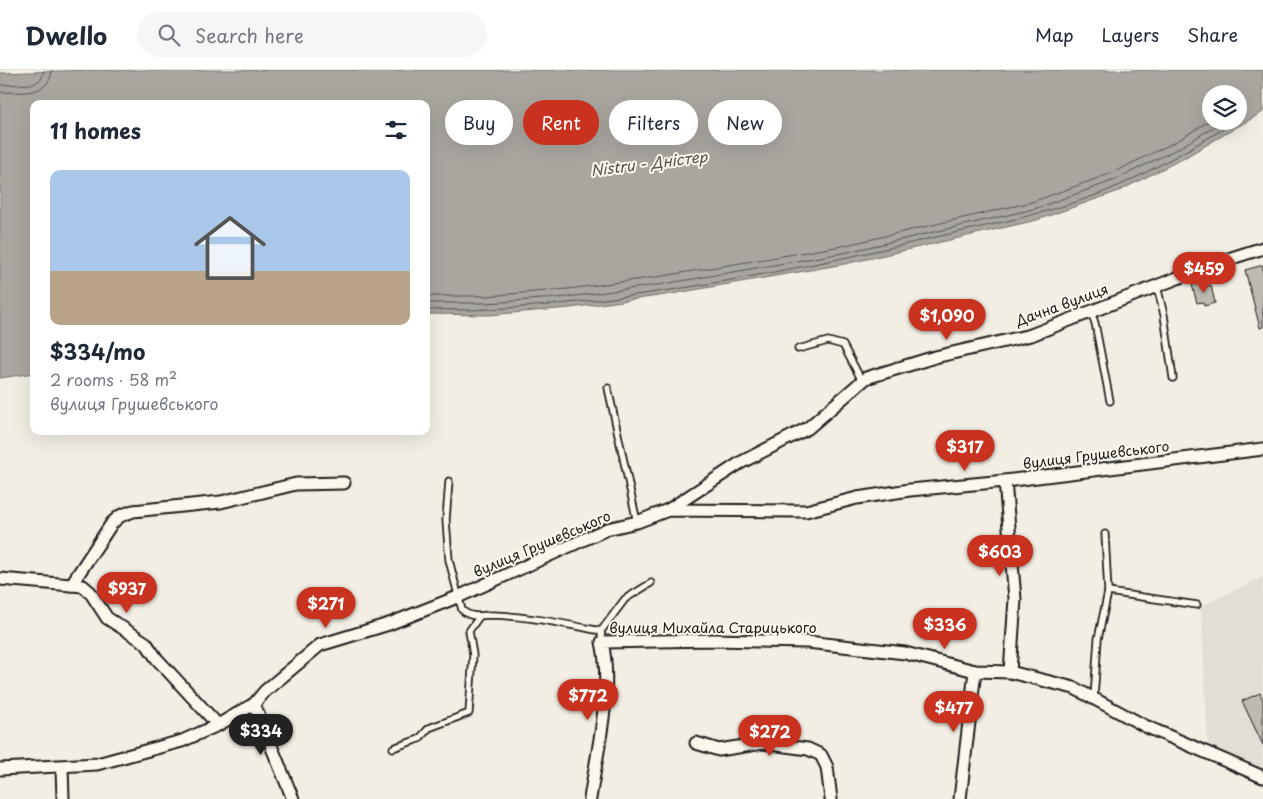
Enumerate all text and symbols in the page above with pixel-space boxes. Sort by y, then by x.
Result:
search box [137,12,487,57]
text: Dwello [25,17,107,53]
icon: search [155,21,183,49]
text: Search here [195,21,304,49]
text: Map [1035,21,1074,48]
text: Layers [1102,21,1159,48]
text: Share [1187,21,1238,48]
map controls [1202,85,1247,130]
button: layers [1202,85,1247,130]
chip: Buy [445,100,513,145]
chip: Rent [523,100,599,145]
chip: Filters [609,100,698,145]
chip: New [708,100,782,145]
text: 11 homes [50,114,141,146]
icon: filters [382,116,410,144]
water label: Nistru - Дністер [589,144,710,181]
icon: home [185,203,275,293]
pin: $459 [1174,252,1234,294]
text: $459 [1184,256,1224,280]
street label: Дачна вулиця [1012,278,1111,331]
pin: $1,090 [906,298,988,341]
text: $1,090 [920,303,974,327]
text: $334/mo [50,335,145,367]
text: 2 rooms · 58 m² [50,367,177,391]
text: вулиця Грушевського [50,391,219,415]
pin: $317 [935,430,995,472]
text: $317 [947,434,983,458]
street label: вулиця Грушевського [1021,435,1171,474]
street label: вулиця Грушевського [470,505,614,582]
pin: $603 [970,534,1030,577]
text: $603 [978,539,1022,563]
pin: $937 [97,572,157,614]
text: $937 [108,576,146,600]
pin: $271 [296,586,356,629]
text: $271 [308,591,344,615]
pin: $336 [915,608,975,650]
text: $336 [924,612,966,636]
street label: вулиця Михайла Старицького [609,617,817,638]
pin: $772 [558,678,618,721]
text: $772 [568,683,608,707]
pin: $477 [924,690,984,733]
text: $477 [935,695,973,719]
pin: $334 [231,714,291,756]
pin: $272 [740,714,800,757]
text: $334 [240,718,282,742]
text: $272 [749,719,791,743]

